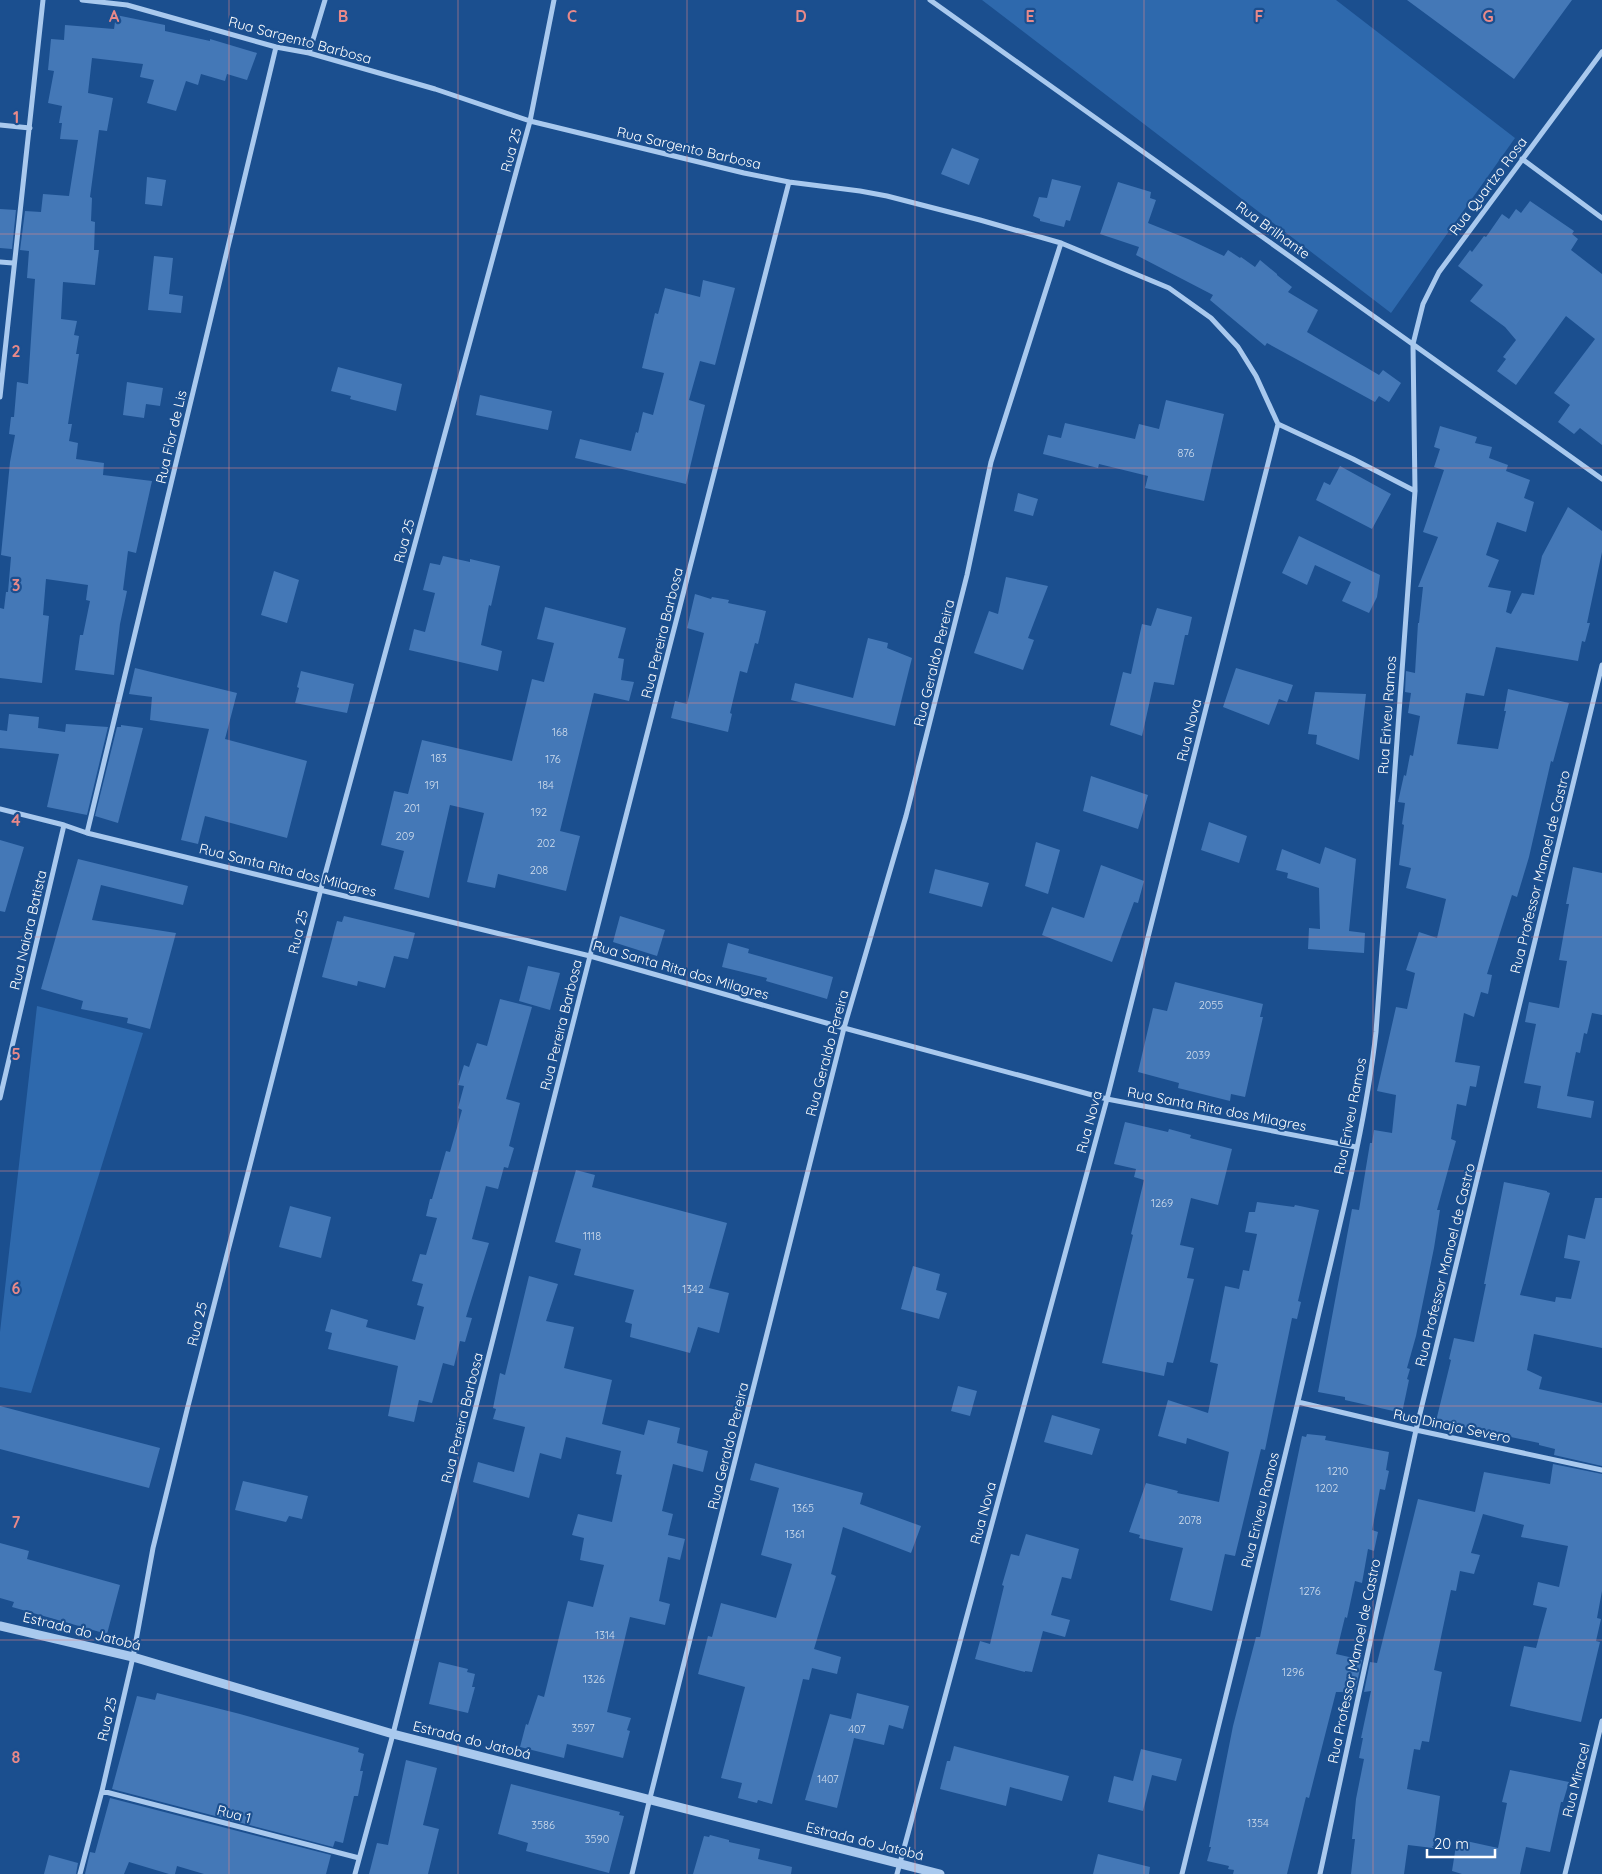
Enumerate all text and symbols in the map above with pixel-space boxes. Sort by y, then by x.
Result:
text: A [109,6,120,26]
text: C [567,6,577,26]
text: D [795,6,807,26]
text: E [1025,6,1035,26]
text: F [1255,6,1264,26]
text: G [1482,6,1494,26]
street label: Rua Sargento Barbosa [227,13,373,67]
text: 1 [13,107,19,127]
street label: Rua Sargento Barbosa [615,123,763,173]
street label: Rua 25 [496,126,526,174]
street label: Rua Quartzo Rosa [1445,133,1531,239]
street label: Rua Brilhante [1232,197,1314,263]
text: 2 [11,341,21,361]
street label: Rua Flor de Lis [151,388,191,486]
house number: 876 [1178,446,1195,460]
street label: Rua 25 [389,517,419,565]
street label: Rua Pereira Barbosa [637,566,687,700]
text: 3 [12,575,20,595]
street label: Rua Geraldo Pereira [909,598,959,728]
street label: Rua Eriveu Ramos [1374,655,1400,775]
street label: Rua Nova [1173,697,1205,763]
house number: 168 [552,725,568,739]
house number: 183 [431,751,447,765]
house number: 176 [545,752,561,766]
street label: Rua Professor Manoel de Castro [1506,768,1574,976]
house number: 191 [425,778,439,792]
house number: 184 [538,778,554,792]
house number: 201 [404,801,420,815]
house number: 192 [531,805,547,819]
text: 4 [11,810,21,830]
house number: 209 [396,829,414,843]
house number: 202 [537,836,555,850]
street label: Rua Santa Rita dos Milagres [197,839,379,901]
house number: 208 [530,863,548,877]
street label: Rua Naiara Batista [5,868,51,992]
street label: Rua 25 [284,908,312,956]
street label: Rua Santa Rita dos Milagres [591,936,771,1004]
street label: Rua Pereira Barbosa [536,958,586,1092]
street label: Rua Geraldo Pereira [801,988,853,1118]
house number: 2055 [1199,998,1223,1012]
text: 5 [11,1044,21,1064]
house number: 2039 [1186,1048,1210,1062]
street label: Rua Eriveu Ramos [1330,1056,1370,1176]
street label: Rua Santa Rita dos Milagres [1126,1083,1308,1135]
street label: Rua Nova [1072,1089,1106,1155]
street label: Rua Professor Manoel de Castro [1411,1161,1479,1369]
house number: 1269 [1151,1196,1173,1210]
house number: 1118 [583,1229,601,1243]
text: 6 [12,1278,21,1298]
house number: 1342 [682,1282,704,1296]
street label: Rua 25 [183,1300,211,1348]
street label: Rua Pereira Barbosa [437,1351,487,1485]
street label: Rua Geraldo Pereira [703,1381,753,1511]
street label: Rua Dinaja Severo [1392,1405,1512,1447]
street label: Rua Eriveu Ramos [1237,1450,1283,1570]
house number: 1210 [1328,1464,1348,1478]
street label: Rua Nova [966,1480,1000,1546]
house number: 1202 [1316,1481,1338,1495]
house number: 1365 [792,1501,814,1515]
text: 7 [12,1512,21,1532]
house number: 2078 [1178,1513,1202,1527]
house number: 1361 [785,1527,805,1541]
street label: Rua Professor Manoel de Castro [1323,1557,1385,1765]
house number: 1276 [1299,1584,1321,1598]
street label: Estrada do Jatobá [21,1608,143,1654]
house number: 1314 [595,1628,615,1642]
house number: 1296 [1282,1665,1304,1679]
house number: 1326 [583,1672,605,1686]
street label: Rua 25 [93,1695,121,1743]
street label: Estrada do Jatobá [411,1717,533,1763]
house number: 3597 [571,1721,595,1735]
house number: 407 [848,1722,866,1736]
street label: Rua Miracel [1558,1741,1594,1819]
text: 8 [12,1747,21,1767]
house number: 1407 [817,1772,839,1786]
street label: Rua 1 [215,1801,253,1827]
house number: 1354 [1247,1816,1269,1830]
house number: 3586 [531,1818,555,1832]
street label: Estrada do Jatobá [804,1818,926,1864]
scale bar [1427,1826,1494,1858]
house number: 3590 [585,1832,609,1846]
text: 20 m [1434,1834,1469,1853]

